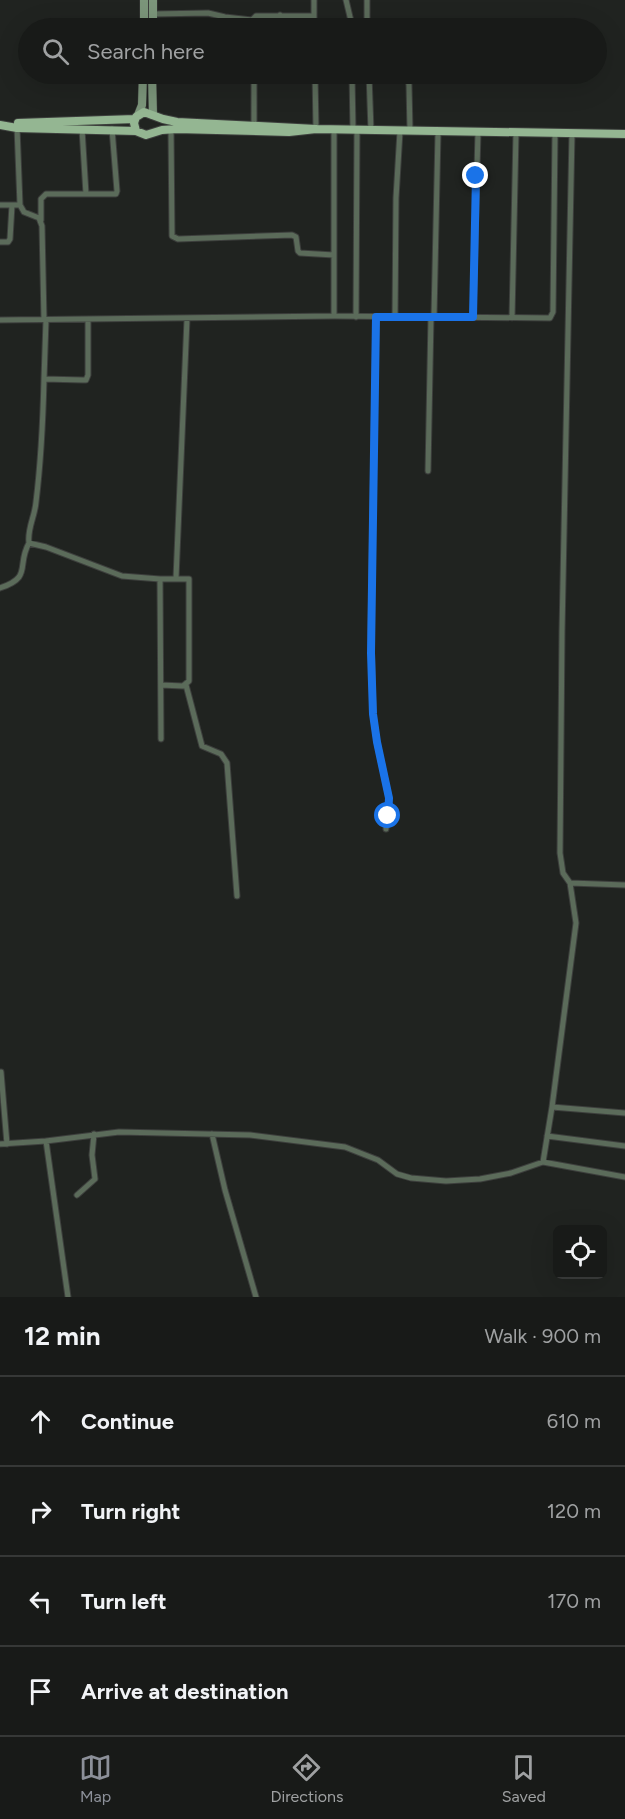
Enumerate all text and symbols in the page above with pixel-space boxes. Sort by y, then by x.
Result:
search box [18,18,607,84]
icon: search [39,35,72,68]
text: Search here [87,38,205,65]
route end [462,162,488,188]
route start [374,802,400,828]
map controls [553,1225,607,1279]
button: locate [553,1225,607,1279]
text: 12 min [24,1320,100,1352]
text: Walk · 900 m [484,1324,601,1348]
icon: ahead [24,1405,57,1438]
text: Continue [81,1408,174,1435]
text: 610 m [547,1409,601,1433]
icon: right [24,1495,57,1528]
text: Turn right [81,1498,180,1525]
text: 120 m [547,1499,601,1523]
icon: left [24,1585,57,1618]
text: Turn left [81,1588,167,1615]
text: 170 m [547,1589,601,1613]
icon: arrive [24,1675,57,1708]
text: Arrive at destination [81,1678,289,1705]
tab: Map [79,1751,112,1806]
tab: Directions [270,1751,343,1806]
tab: Saved [502,1751,546,1806]

